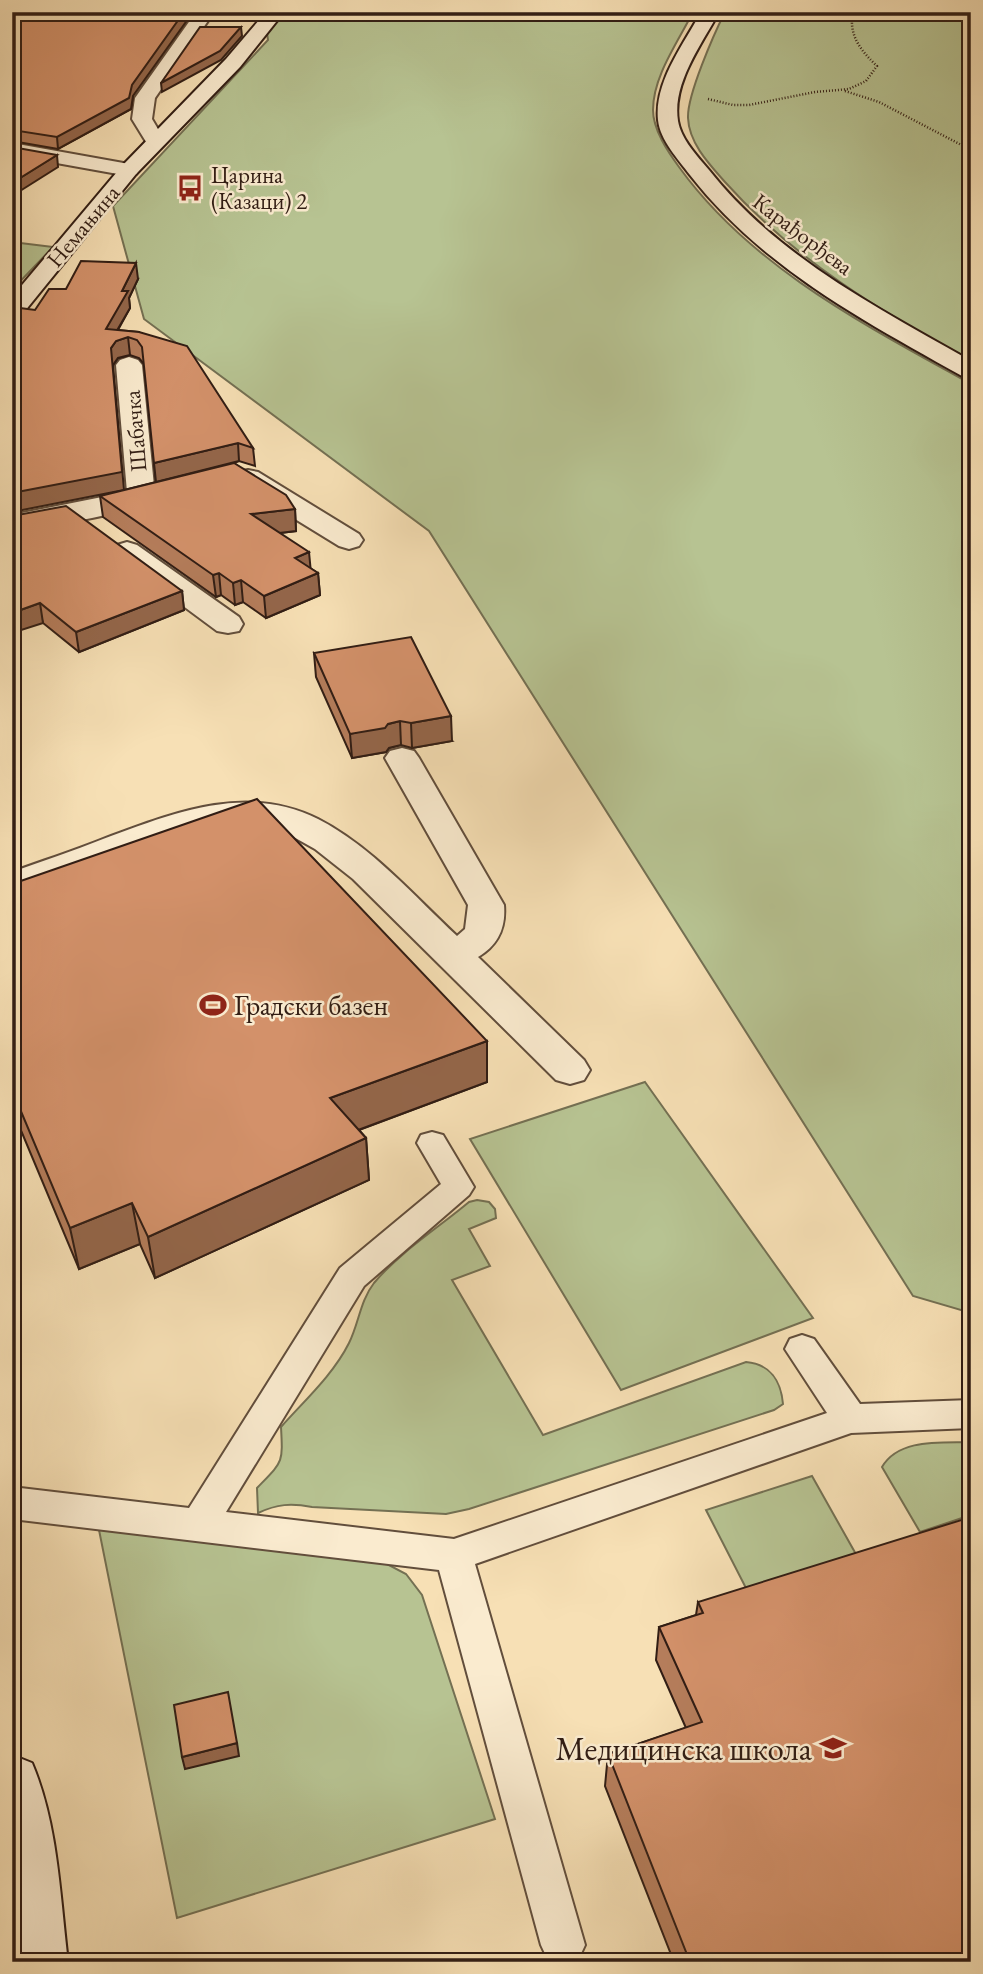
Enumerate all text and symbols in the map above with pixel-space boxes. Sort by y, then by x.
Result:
place label: Царина (Казаци) 2 [211,160,307,216]
bus stop icon: Царина (Казаци) 2 [175,173,205,203]
street label: Немањина [40,178,127,274]
street label: Карађорђева [747,186,860,282]
street label: Шабачка [116,388,154,473]
place label: Градски базен [234,987,388,1023]
sports icon: Градски базен [198,990,228,1020]
place label: Медицинска школа [556,1727,813,1770]
school or university icon: Медицинска школа [818,1733,848,1763]

